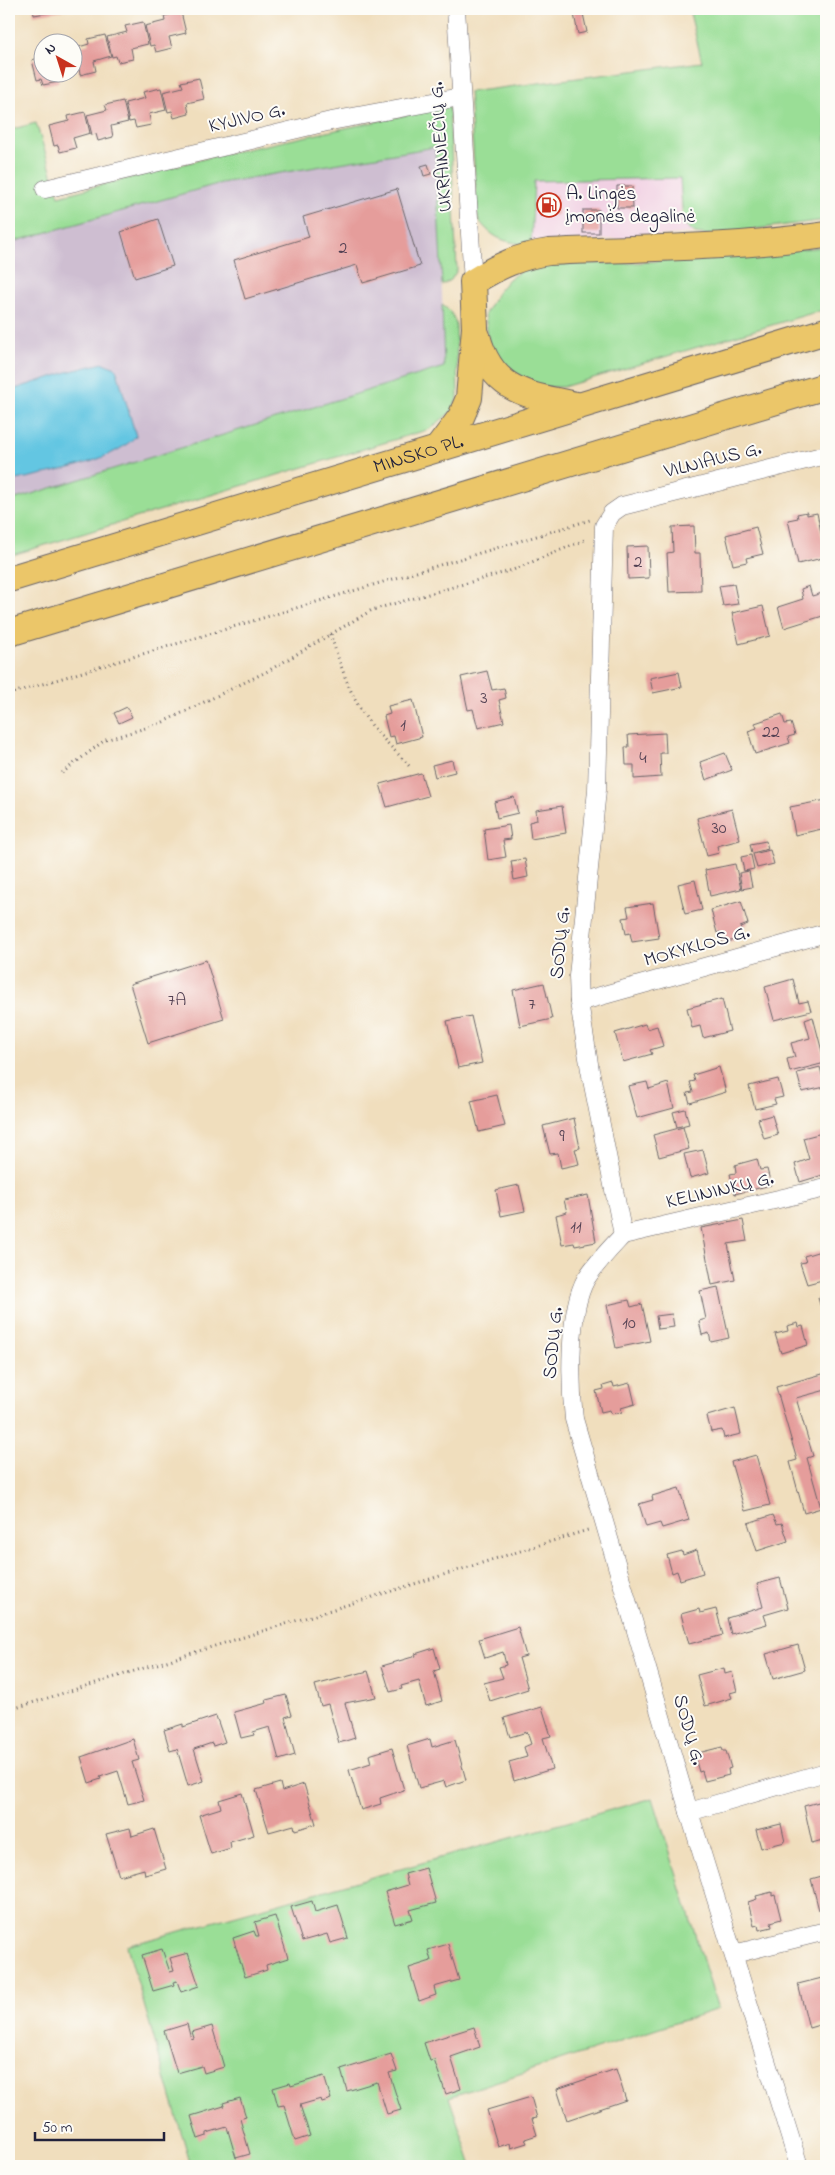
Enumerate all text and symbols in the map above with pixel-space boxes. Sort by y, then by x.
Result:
north arrow [32,32,82,82]
text: N [40,38,61,60]
street label: UKRAINIEČIŲ G. [423,81,461,213]
street label: KYJIVO G. [206,96,288,142]
place label: A. Lingės įmonės degalinė [565,180,695,233]
fuel station icon: A. Lingės įmonės degalinė [536,192,562,218]
house number: 2 [339,236,348,262]
street label: MINSKO PL. [370,427,467,482]
street label: VILNIAUS G. [660,435,765,487]
house number: 2 [634,550,643,576]
house number: 3 [480,686,488,712]
house number: 1 [400,713,406,739]
house number: 22 [762,720,780,746]
house number: 4 [639,746,647,772]
house number: 30 [711,816,727,842]
street label: SODŲ G. [543,906,579,980]
street label: MOKYKLOS G. [641,918,753,976]
house number: 7A [168,988,186,1014]
house number: 7 [528,992,536,1018]
house number: 9 [559,1124,565,1150]
street label: KELININKŲ G. [663,1165,777,1217]
house number: 11 [570,1215,582,1241]
street label: SODŲ G. [536,1306,572,1380]
house number: 10 [622,1311,636,1337]
street label: SODŲ G. [664,1691,712,1769]
scale bar [35,2110,164,2142]
text: 50 m [42,2117,73,2139]

